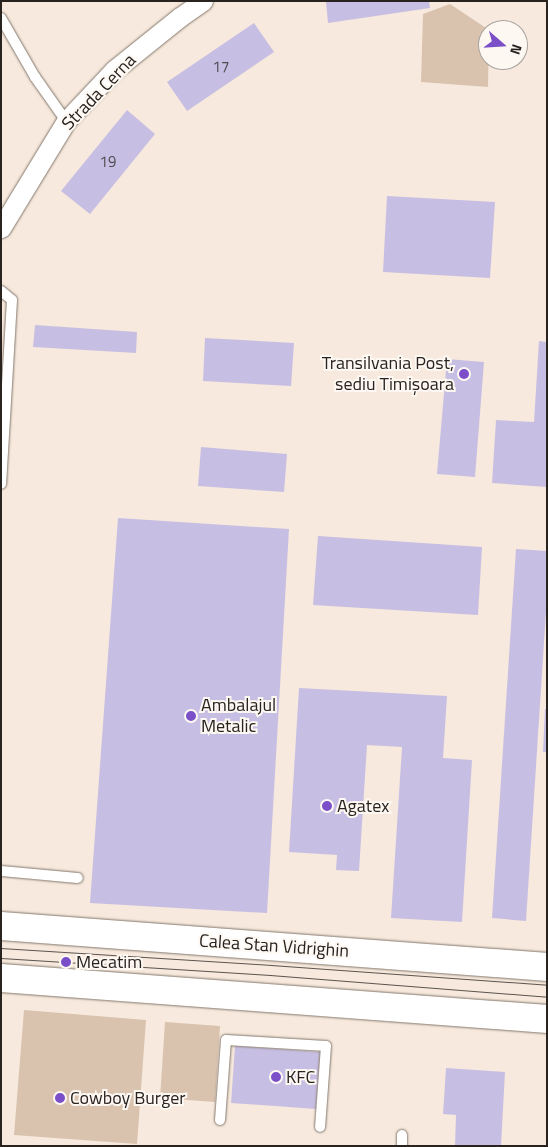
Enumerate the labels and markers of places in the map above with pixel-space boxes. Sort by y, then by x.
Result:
place label: Transilvania Post, sediu Timișoara [322,353,454,396]
marker: Transilvania Post, sediu Timișoara [458,368,470,380]
place label: Ambalajul Metalic [201,695,276,738]
marker: Ambalajul Metalic [185,710,197,722]
place label: Agatex [337,795,389,817]
marker: Agatex [321,800,333,812]
place label: Mecatim [76,951,142,973]
marker: Mecatim [60,956,72,968]
place label: KFC [286,1066,315,1088]
marker: KFC [270,1071,282,1083]
place label: Cowboy Burger [70,1087,186,1109]
marker: Cowboy Burger [54,1092,66,1104]

